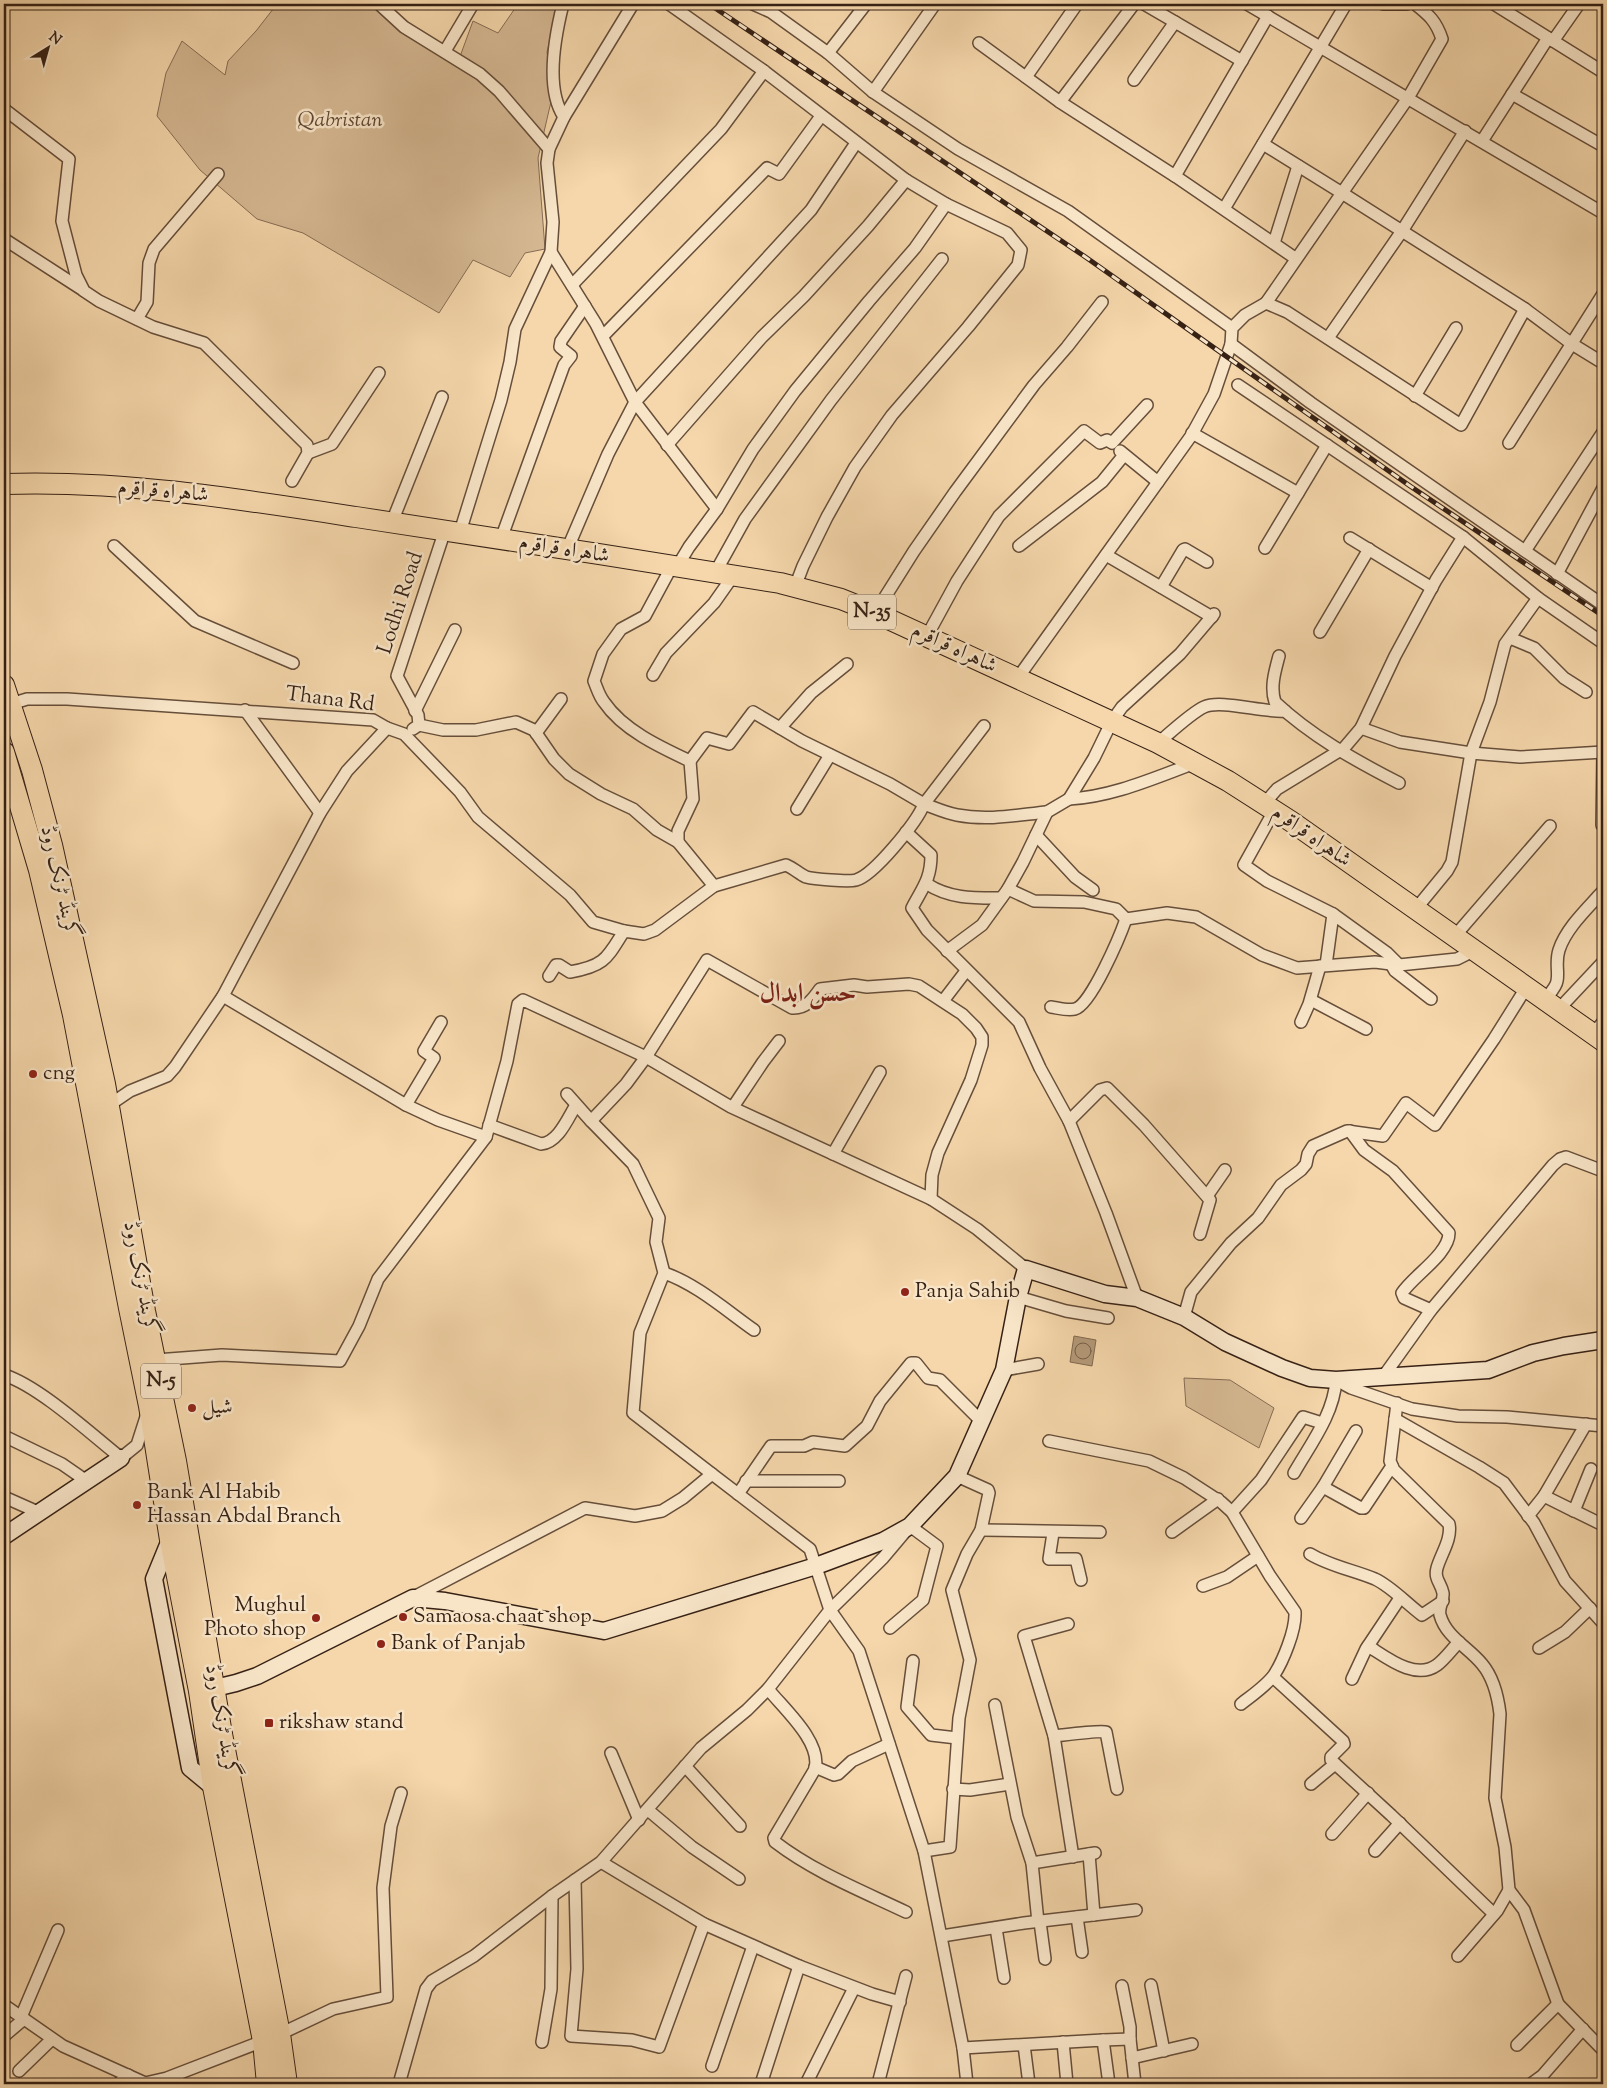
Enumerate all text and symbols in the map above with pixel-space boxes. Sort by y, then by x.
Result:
north arrow [22,22,72,72]
text: N [44,28,65,51]
park label: Qabristan [297,106,383,136]
street label: شاہراہ قراقرم [116,473,210,512]
street label: شاہراہ قراقرم [517,528,611,573]
street label: Lodhi Road [370,548,432,658]
road number: N-35 [848,594,896,630]
street label: شاہراہ قراقرم [906,616,1002,683]
street label: Thana Rd [284,680,376,720]
street label: شاہراہ قراقرم [1265,799,1357,876]
street label: گرینڈ ٹرنک روڈ [31,822,88,941]
district label: حسن ابدال [759,976,857,1013]
place label: cng [43,1059,75,1089]
marker: cng [27,1068,39,1080]
street label: گرینڈ ٹرنک روڈ [114,1219,167,1337]
place label: Panja Sahib [915,1277,1020,1307]
marker: Panja Sahib [899,1286,911,1298]
road number: N-5 [141,1364,181,1398]
place label: شیل [202,1393,233,1423]
marker: شیل [186,1402,198,1414]
place label: Bank Al Habib Hassan Abdal Branch [147,1478,341,1532]
marker: Bank Al Habib Hassan Abdal Branch [131,1499,143,1511]
place label: Mughul Photo shop [204,1591,306,1645]
place label: Samaosa chaat shop [413,1602,592,1632]
marker: Samaosa chaat shop [397,1611,409,1623]
marker: Mughul Photo shop [310,1612,322,1624]
place label: Bank of Panjab [391,1629,526,1659]
marker: Bank of Panjab [375,1638,387,1650]
street label: گرینڈ ٹرنک روڈ [196,1662,247,1780]
place label: rikshaw stand [279,1708,404,1738]
marker: rikshaw stand [263,1717,275,1729]

